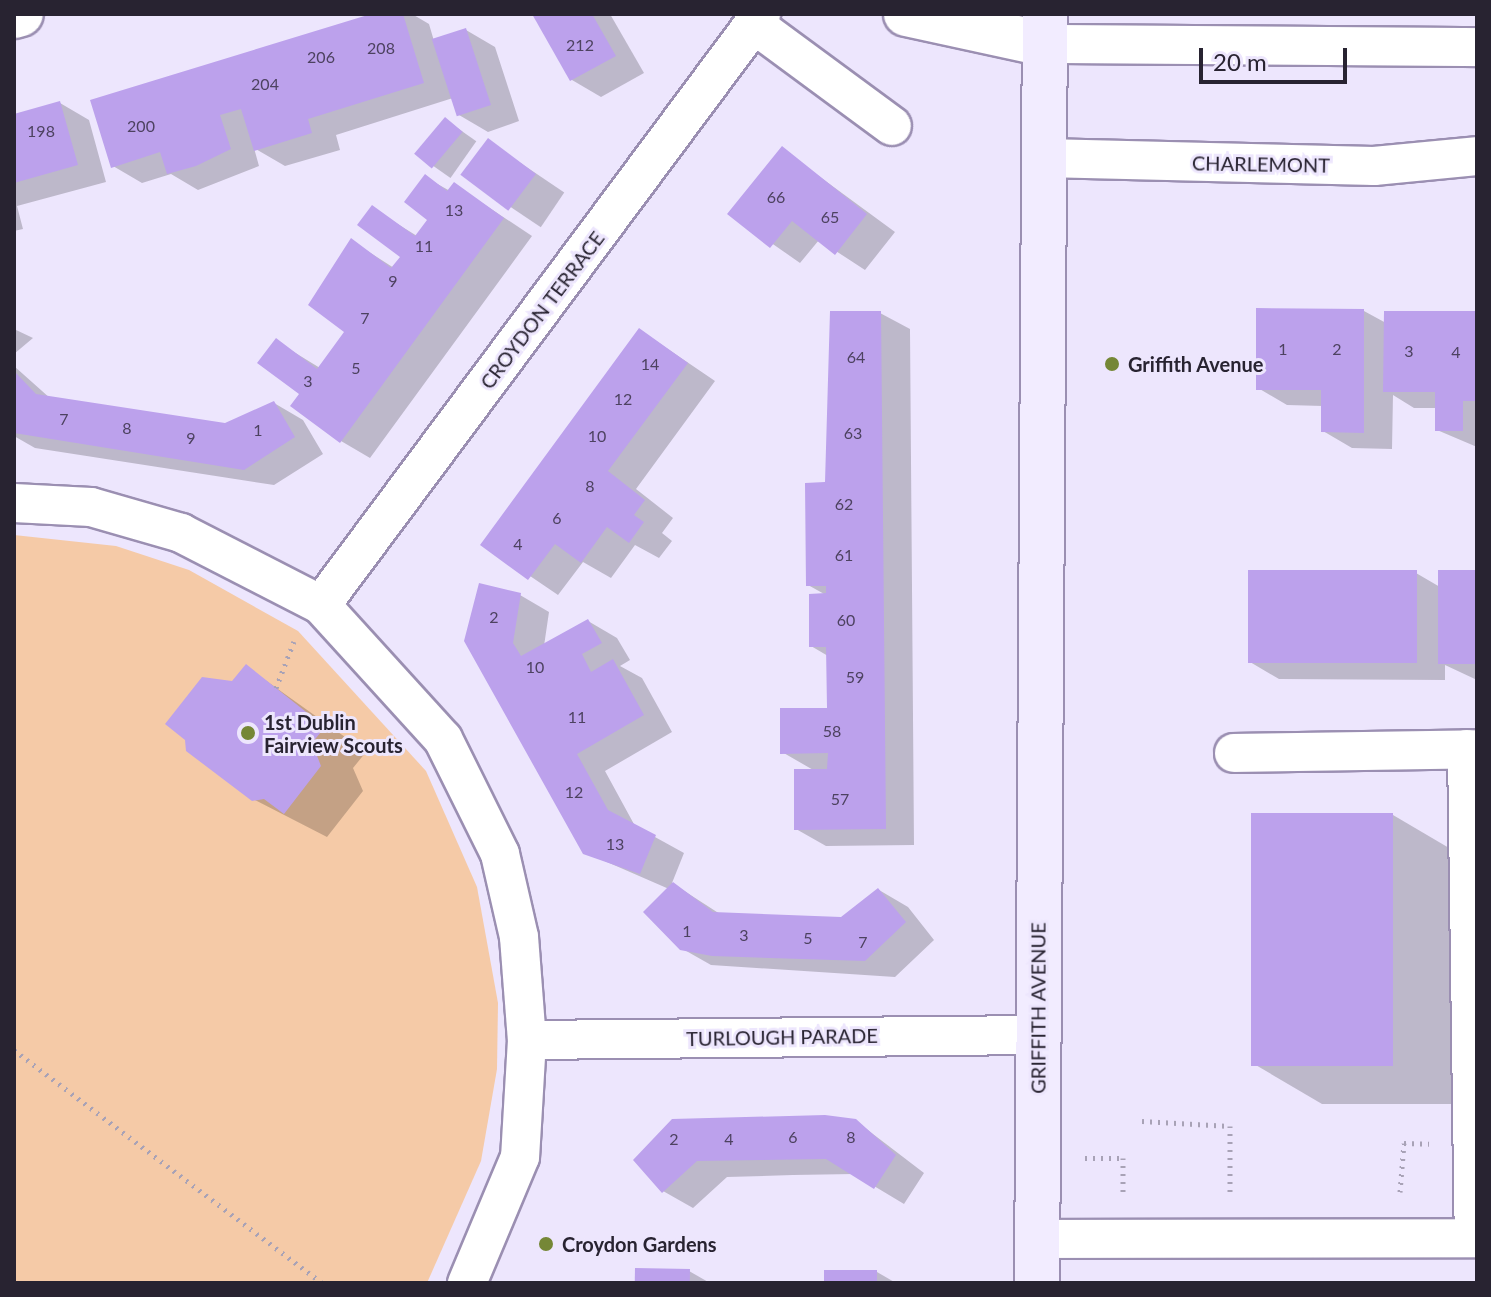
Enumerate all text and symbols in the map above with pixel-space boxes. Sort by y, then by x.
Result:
scale bar [1203,32,1351,82]
house number: 212 [566,35,594,55]
house number: 208 [367,38,395,58]
house number: 206 [307,47,335,67]
text: 20 m [1213,47,1267,76]
house number: 204 [251,74,279,94]
house number: 200 [127,116,155,136]
house number: 198 [27,121,55,141]
street label: CHARLEMONT [1192,151,1330,177]
house number: 66 [767,187,785,207]
house number: 13 [445,200,463,220]
house number: 65 [821,207,839,227]
street label: CROYDON TERRACE [475,226,609,394]
house number: 11 [415,236,433,256]
house number: 9 [388,271,398,291]
house number: 7 [360,308,370,328]
house number: 1 [1278,339,1288,359]
house number: 2 [1332,339,1342,359]
house number: 3 [1404,341,1414,361]
house number: 4 [1451,342,1461,362]
house number: 64 [847,347,865,367]
place label: Griffith Avenue [1128,352,1264,376]
house number: 14 [641,354,659,374]
marker: Griffith Avenue [1103,355,1121,373]
house number: 5 [351,358,361,378]
house number: 3 [303,371,313,391]
house number: 12 [614,389,632,409]
house number: 7 [59,409,69,429]
house number: 8 [122,418,132,438]
house number: 1 [253,420,263,440]
house number: 63 [844,423,862,443]
house number: 10 [588,426,606,446]
house number: 9 [186,428,196,448]
house number: 8 [585,476,595,496]
house number: 62 [835,494,853,514]
house number: 6 [552,508,562,528]
house number: 4 [513,534,523,554]
house number: 61 [835,545,853,565]
house number: 2 [489,607,499,627]
house number: 60 [837,610,855,630]
house number: 10 [526,657,544,677]
house number: 59 [846,667,864,687]
house number: 11 [568,707,586,727]
place label: 1st Dublin Fairview Scouts [264,710,403,757]
house number: 58 [823,721,841,741]
marker: 1st Dublin Fairview Scouts [239,724,257,742]
house number: 12 [565,782,583,802]
house number: 57 [831,789,849,809]
house number: 13 [606,834,624,854]
house number: 1 [682,921,692,941]
street label: GRIFFITH AVENUE [1026,922,1050,1094]
house number: 3 [739,925,749,945]
house number: 5 [803,928,813,948]
house number: 7 [858,932,868,952]
street label: TURLOUGH PARADE [686,1023,878,1051]
house number: 6 [788,1127,798,1147]
house number: 8 [846,1127,856,1147]
house number: 2 [669,1129,679,1149]
house number: 4 [724,1129,734,1149]
place label: Croydon Gardens [562,1232,717,1256]
marker: Croydon Gardens [537,1235,555,1253]

